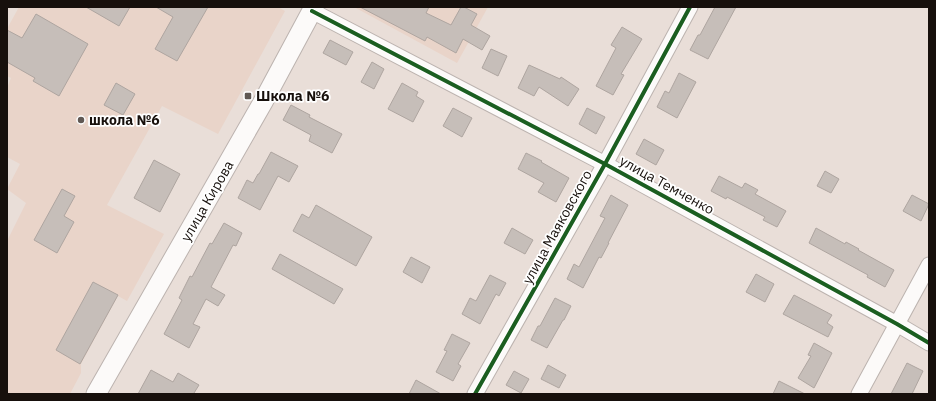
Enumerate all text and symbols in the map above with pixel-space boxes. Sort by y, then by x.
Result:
place label: Школа №6 [256,87,329,105]
marker: Школа №6 [243,91,253,101]
place label: школа №6 [89,111,160,129]
marker: школа №6 [76,115,86,125]
street label: улица Темченко [617,152,718,218]
street label: улица Кирова [177,157,238,245]
street label: улица Маяковского [518,167,596,287]

